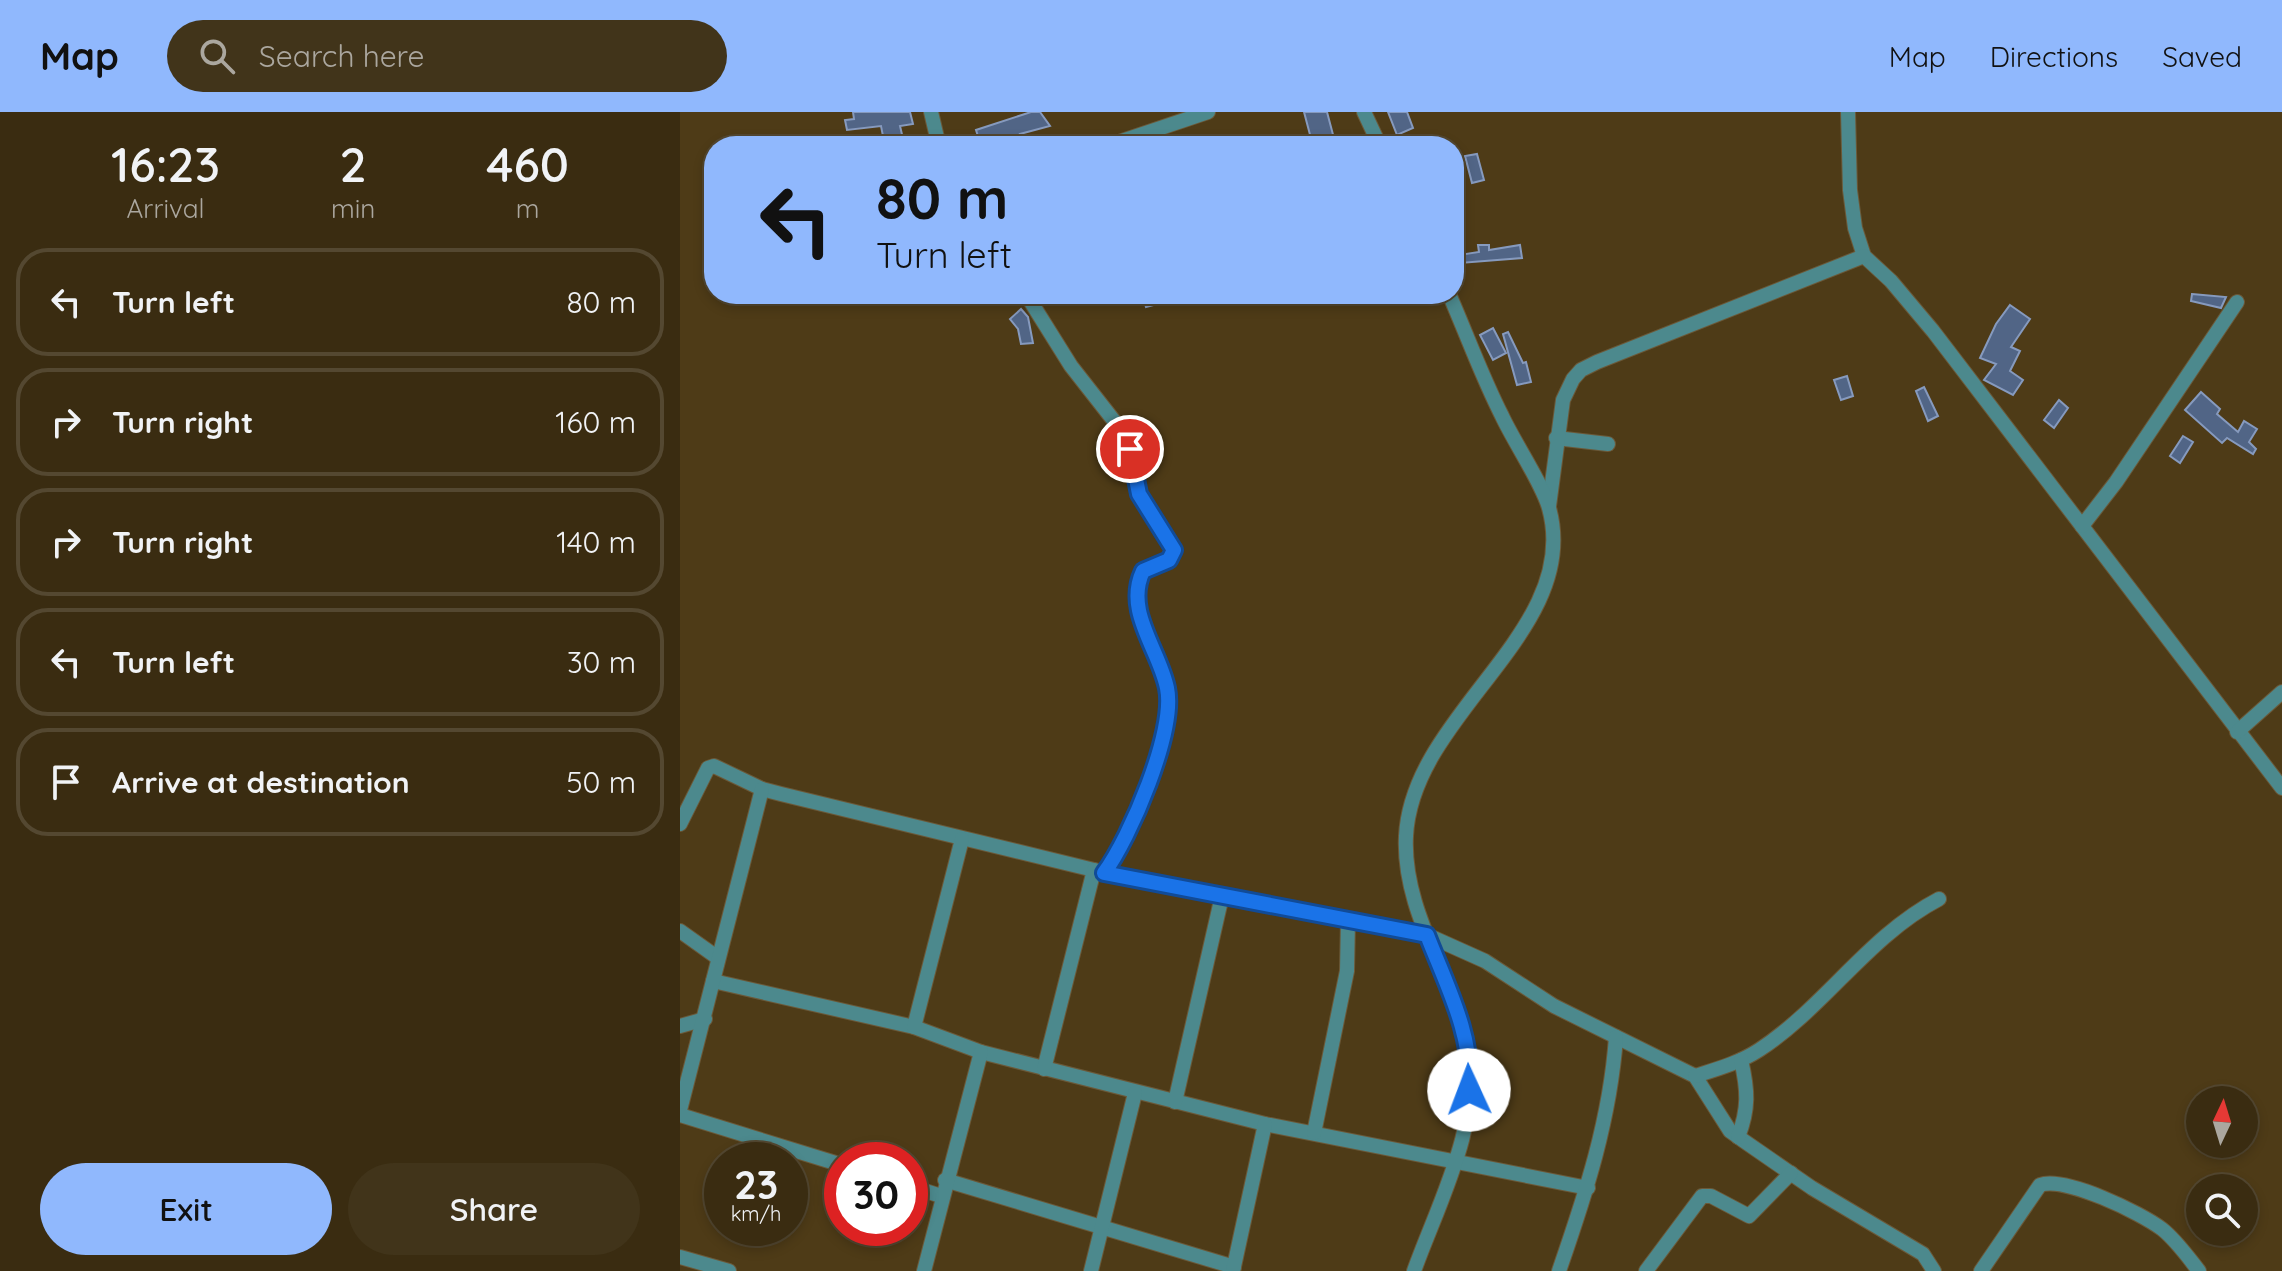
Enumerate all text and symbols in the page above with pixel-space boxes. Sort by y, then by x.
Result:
search box [167,20,727,92]
text: Map [40,32,119,80]
icon: search [195,34,239,78]
text: Search here [259,37,424,75]
text: Map [1889,39,1946,74]
text: Directions [1990,39,2118,74]
text: Saved [2162,39,2242,74]
text: 16:23 [111,134,220,194]
text: 2 [340,134,367,194]
text: 460 [486,134,569,194]
text: 80 m [876,163,1008,233]
icon: left [744,168,848,272]
text: Arrival [127,192,204,225]
text: min [331,192,375,225]
text: m [516,192,539,225]
text: Turn left [876,232,1012,277]
icon: left [44,280,88,324]
text: Turn left [112,283,235,321]
text: 80 m [566,283,636,321]
icon: right [44,400,88,444]
text: Turn right [112,403,253,441]
text: 160 m [555,403,636,441]
pin [1096,415,1164,483]
icon: arrive [1108,427,1152,471]
icon: right [44,520,88,564]
text: Turn right [112,523,253,561]
text: 140 m [556,523,636,561]
icon: left [44,640,88,684]
text: Turn left [112,643,235,681]
text: 30 m [567,643,636,681]
icon: arrive [44,760,88,804]
text: Arrive at destination [112,763,410,801]
text: 50 m [566,763,636,801]
position arrow [1427,1048,1511,1132]
north arrow [2186,1086,2258,1158]
map controls [2186,1086,2258,1246]
speed limit sign: 30 [824,1142,928,1246]
text: 23 [734,1159,778,1209]
button: Exit [40,1163,332,1255]
button: Share [348,1163,640,1255]
button: search [2186,1174,2258,1246]
text: km/h [731,1201,781,1226]

